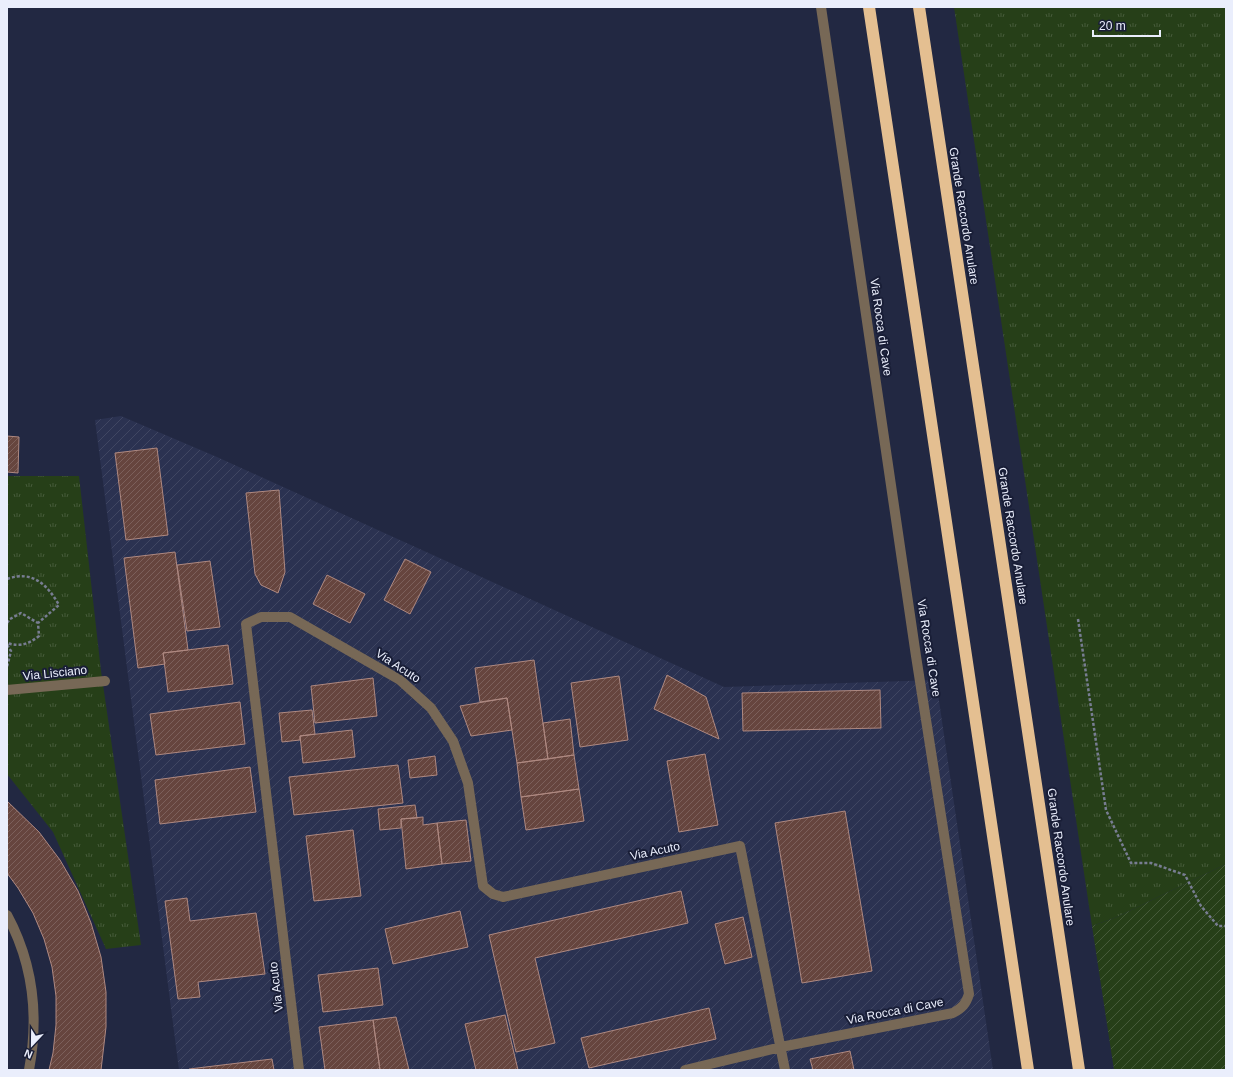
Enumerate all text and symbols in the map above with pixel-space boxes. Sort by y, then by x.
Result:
scale bar [1093,12,1160,38]
text: 20 m [1099,19,1126,33]
street label: Grande Raccordo Anulare [946,146,982,286]
street label: Via Rocca di Cave [867,277,895,377]
street label: Grande Raccordo Anulare [995,466,1031,606]
street label: Via Rocca di Cave [914,598,944,698]
street label: Via Acuto [373,646,423,686]
street label: Via Lisciano [22,663,88,683]
street label: Grande Raccordo Anulare [1044,787,1078,927]
street label: Via Acuto [629,839,681,863]
street label: Via Acuto [266,961,286,1013]
street label: Via Rocca di Cave [845,995,945,1027]
north arrow [12,1025,52,1065]
text: N [22,1047,34,1061]

